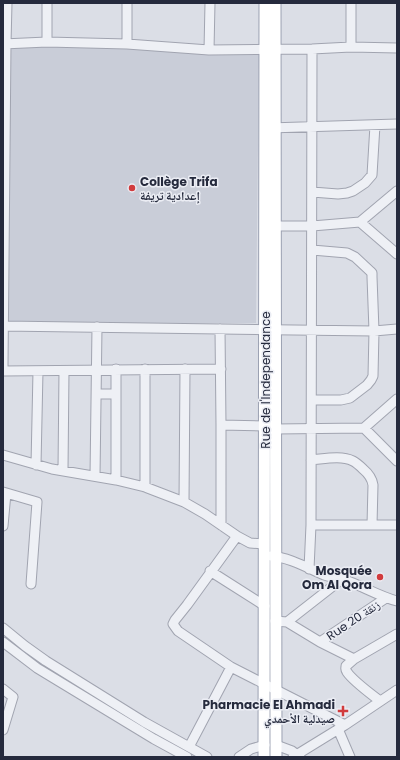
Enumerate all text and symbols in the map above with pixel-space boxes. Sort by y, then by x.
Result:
place label: Collège Trifa إعدادية تريفة [140,173,218,204]
marker: Collège Trifa إعدادية تريفة [127,183,137,193]
street label: Rue de l'Independance [257,311,274,449]
place label: Mosquée Om Al Qora [302,562,373,593]
marker: Mosquée Om Al Qora [375,572,385,582]
street label: Rue 20 زنقة [323,596,383,644]
place label: Pharmacie El Ahmadi صيدلية الأحمدي [202,696,335,728]
marker: Pharmacie El Ahmadi صيدلية الأحمدي [338,706,348,716]

